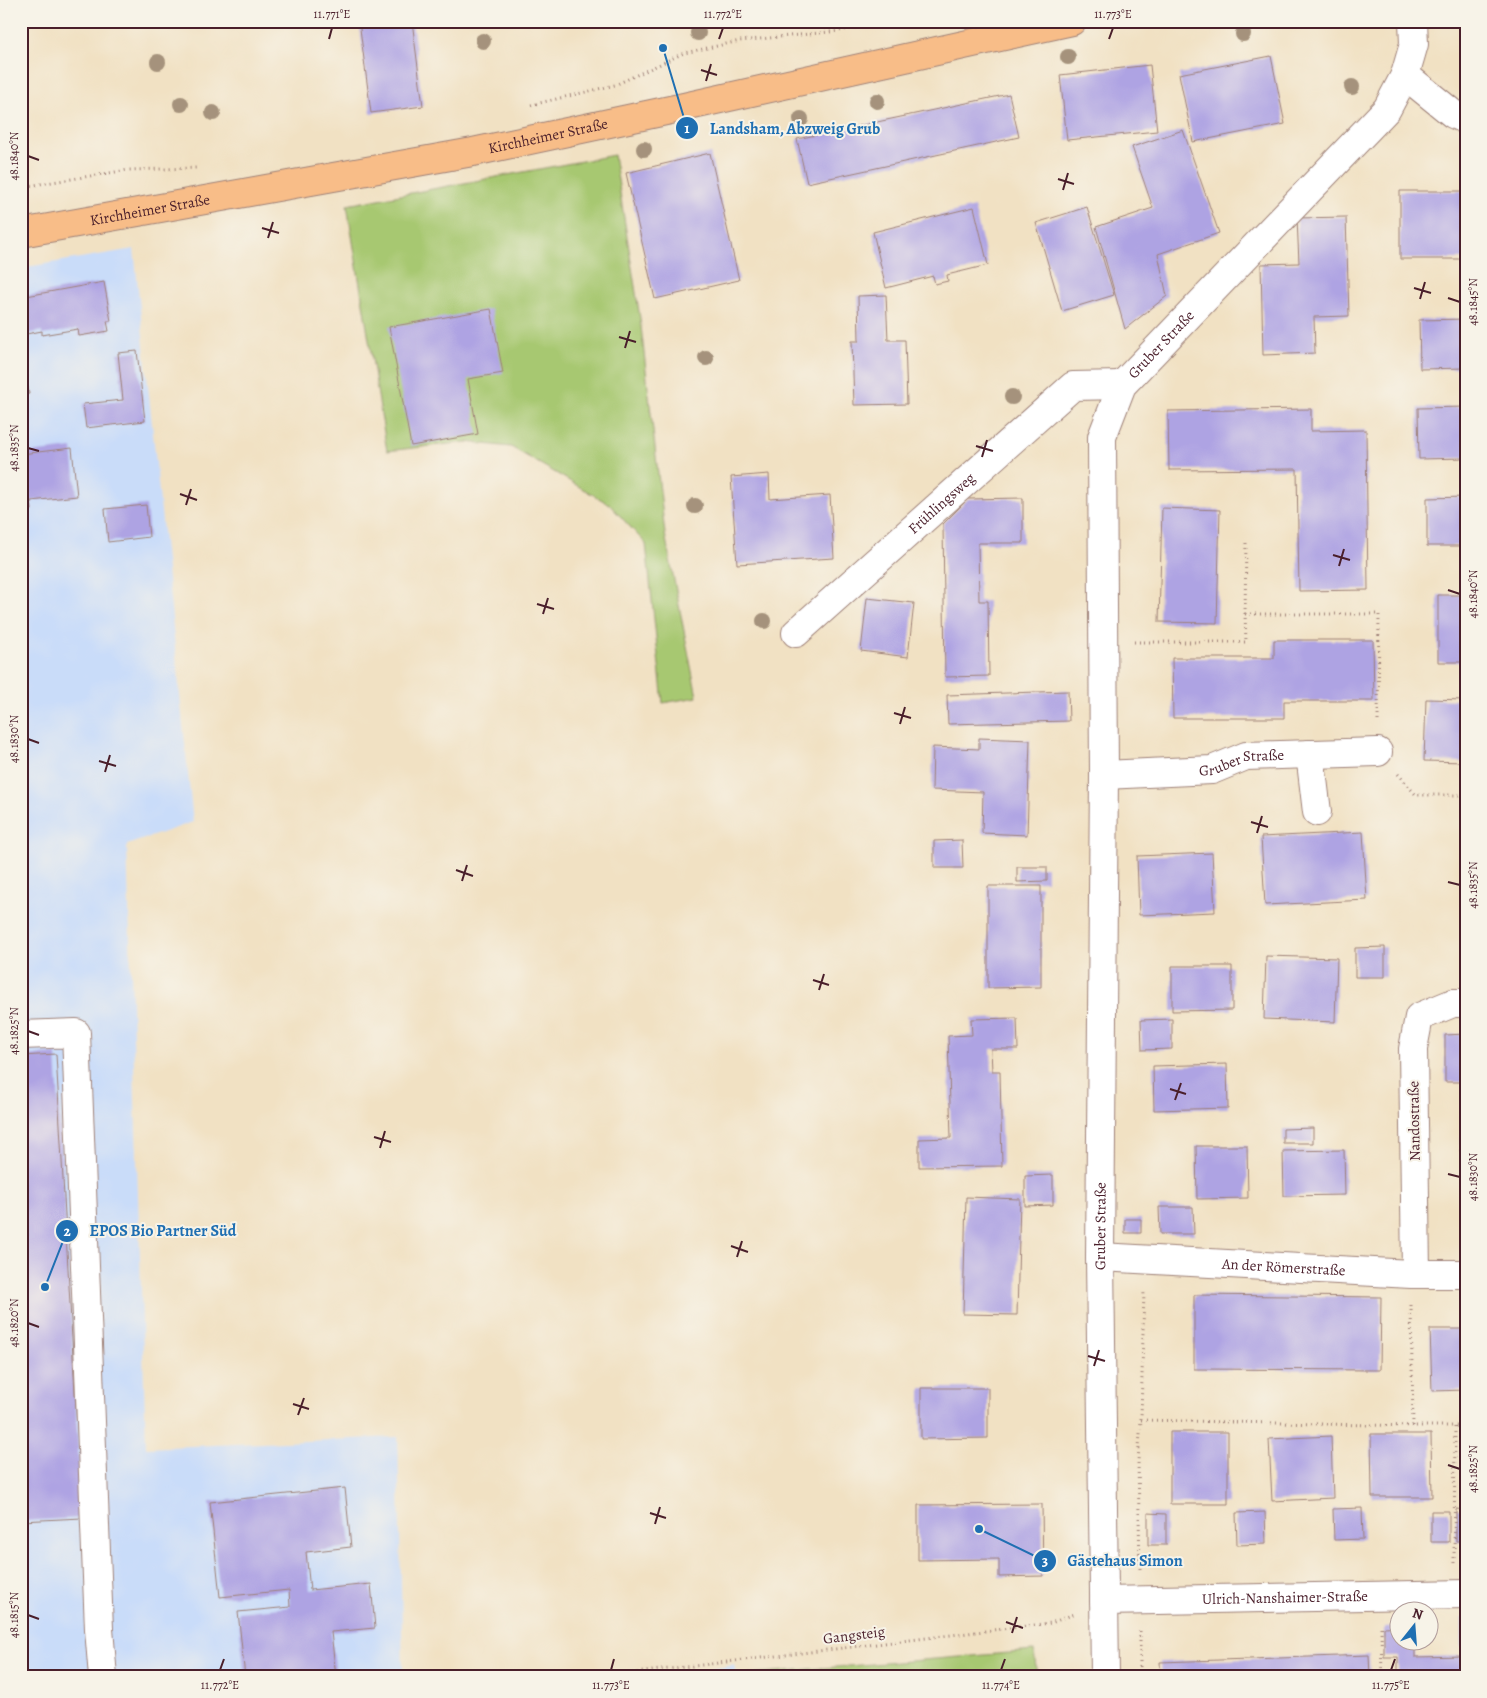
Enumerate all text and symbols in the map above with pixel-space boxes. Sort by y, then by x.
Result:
text: 11.771°E [314,6,350,22]
text: 11.772°E [704,6,742,22]
text: 11.773°E [1094,6,1132,22]
callout: Landsham, Abzweig Grub [674,113,890,144]
street label: Kirchheimer Straße [487,114,610,158]
text: 1 [684,118,690,138]
text: Landsham, Abzweig Grub [710,118,880,140]
text: 48.1840°N [6,131,22,180]
street label: Kirchheimer Straße [88,189,212,230]
text: 48.1845°N [1465,278,1481,326]
street label: Gruber Straße [1123,306,1199,383]
text: 48.1835°N [6,424,22,472]
street label: Frühlingsweg [904,468,980,538]
text: 48.1840°N [1465,569,1481,618]
text: 48.1830°N [6,714,22,763]
street label: Gruber Straße [1199,745,1285,781]
text: 48.1835°N [1465,861,1481,909]
text: 48.1825°N [6,1007,22,1055]
street label: Nandostraße [1403,1080,1425,1161]
text: 48.1830°N [1465,1152,1481,1201]
street label: Gruber Straße [1090,1182,1111,1270]
callout: EPOS Bio Partner Süd [55,1215,246,1246]
text: EPOS Bio Partner Süd [90,1220,237,1242]
text: 2 [63,1221,71,1241]
street label: An der Römerstraße [1220,1254,1346,1280]
text: 48.1820°N [6,1298,22,1348]
text: 48.1825°N [1465,1445,1481,1493]
callout: Gästehaus Simon [1032,1545,1193,1576]
text: Gästehaus Simon [1067,1550,1183,1572]
text: 3 [1042,1551,1048,1571]
street label: Ulrich-Nanshaimer-Straße [1202,1586,1368,1609]
text: 48.1815°N [6,1591,22,1638]
north arrow [1390,1600,1440,1650]
text: N [1410,1603,1425,1625]
street label: Gangsteig [822,1621,886,1649]
text: 11.772°E [201,1677,239,1693]
text: 11.773°E [592,1677,630,1693]
text: 11.774°E [982,1677,1020,1693]
text: 11.775°E [1372,1677,1410,1693]

